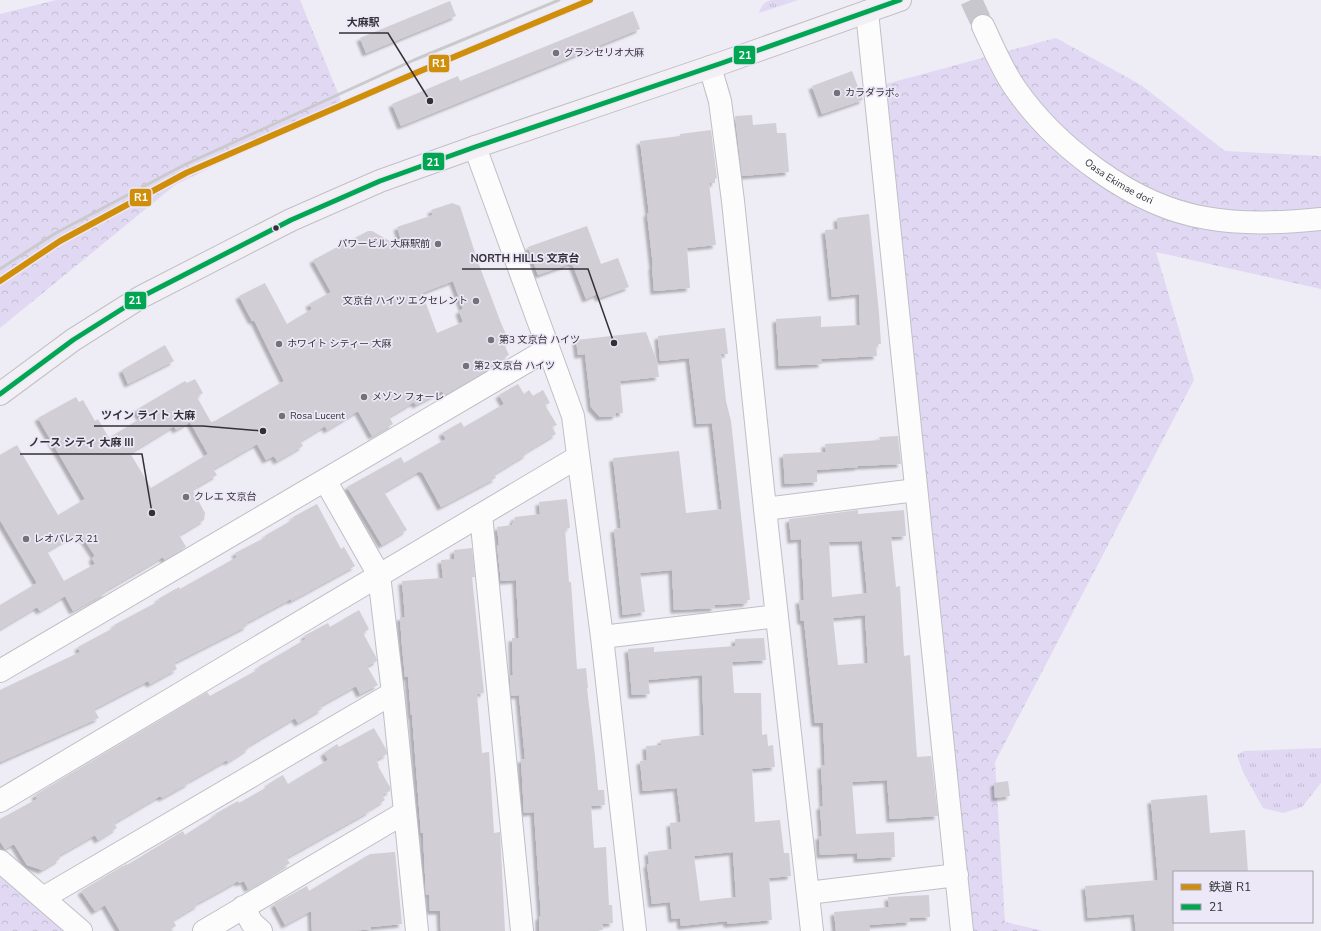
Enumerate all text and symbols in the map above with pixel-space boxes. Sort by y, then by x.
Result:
callout: 大麻駅 [339,10,388,33]
text: 大麻駅 [347,15,380,30]
line badge: 21 [733,45,756,65]
place label: グランセリオ大麻 [564,46,644,60]
marker: グランセリオ大麻 [551,48,561,58]
text: 21 [738,48,752,63]
line badge: R1 [428,54,450,73]
text: R1 [432,56,446,71]
place label: カラダラボ。 [845,86,905,100]
marker: カラダラボ。 [832,88,842,98]
line badge: 21 [422,152,445,171]
text: 21 [426,155,440,170]
street label: Oasa Ekimae dori [1082,156,1155,208]
line badge: R1 [129,188,152,207]
text: R1 [134,190,148,205]
unlabelled marker [271,223,281,233]
place label: パワービル 大麻駅前 [337,237,430,251]
marker: パワービル 大麻駅前 [433,239,443,249]
callout: NORTH HILLS 文京台 [462,246,588,269]
text: NORTH HILLS 文京台 [470,251,580,266]
line badge: 21 [124,291,147,310]
text: 21 [128,293,142,308]
place label: 文京台 ハイツ エクセレント [343,294,468,308]
marker: 文京台 ハイツ エクセレント [471,296,481,306]
place label: 第3 文京台 ハイツ [499,333,580,347]
marker: 第3 文京台 ハイツ [486,335,496,345]
place label: ホワイト シティー 大麻 [287,337,392,351]
marker: ホワイト シティー 大麻 [274,339,284,349]
place label: 第2 文京台 ハイツ [474,359,555,373]
marker: 第2 文京台 ハイツ [461,361,471,371]
place label: メゾン フォーレ [372,390,445,404]
marker: メゾン フォーレ [359,392,369,402]
callout: ツイン ライト 大麻 [94,403,203,426]
text: ツイン ライト 大麻 [101,408,196,423]
place label: Rosa Lucent [290,409,345,423]
marker: Rosa Lucent [277,411,287,421]
callout: ノース シティ 大麻 III [20,431,142,454]
text: ノース シティ 大麻 III [29,435,133,450]
place label: クレエ 文京台 [194,490,257,504]
marker: クレエ 文京台 [181,492,191,502]
place label: レオパレス 21 [34,532,99,546]
marker: レオパレス 21 [21,534,31,544]
legend [1173,871,1313,923]
text: 鉄道 R1 [1209,879,1251,895]
text: 21 [1209,899,1223,915]

